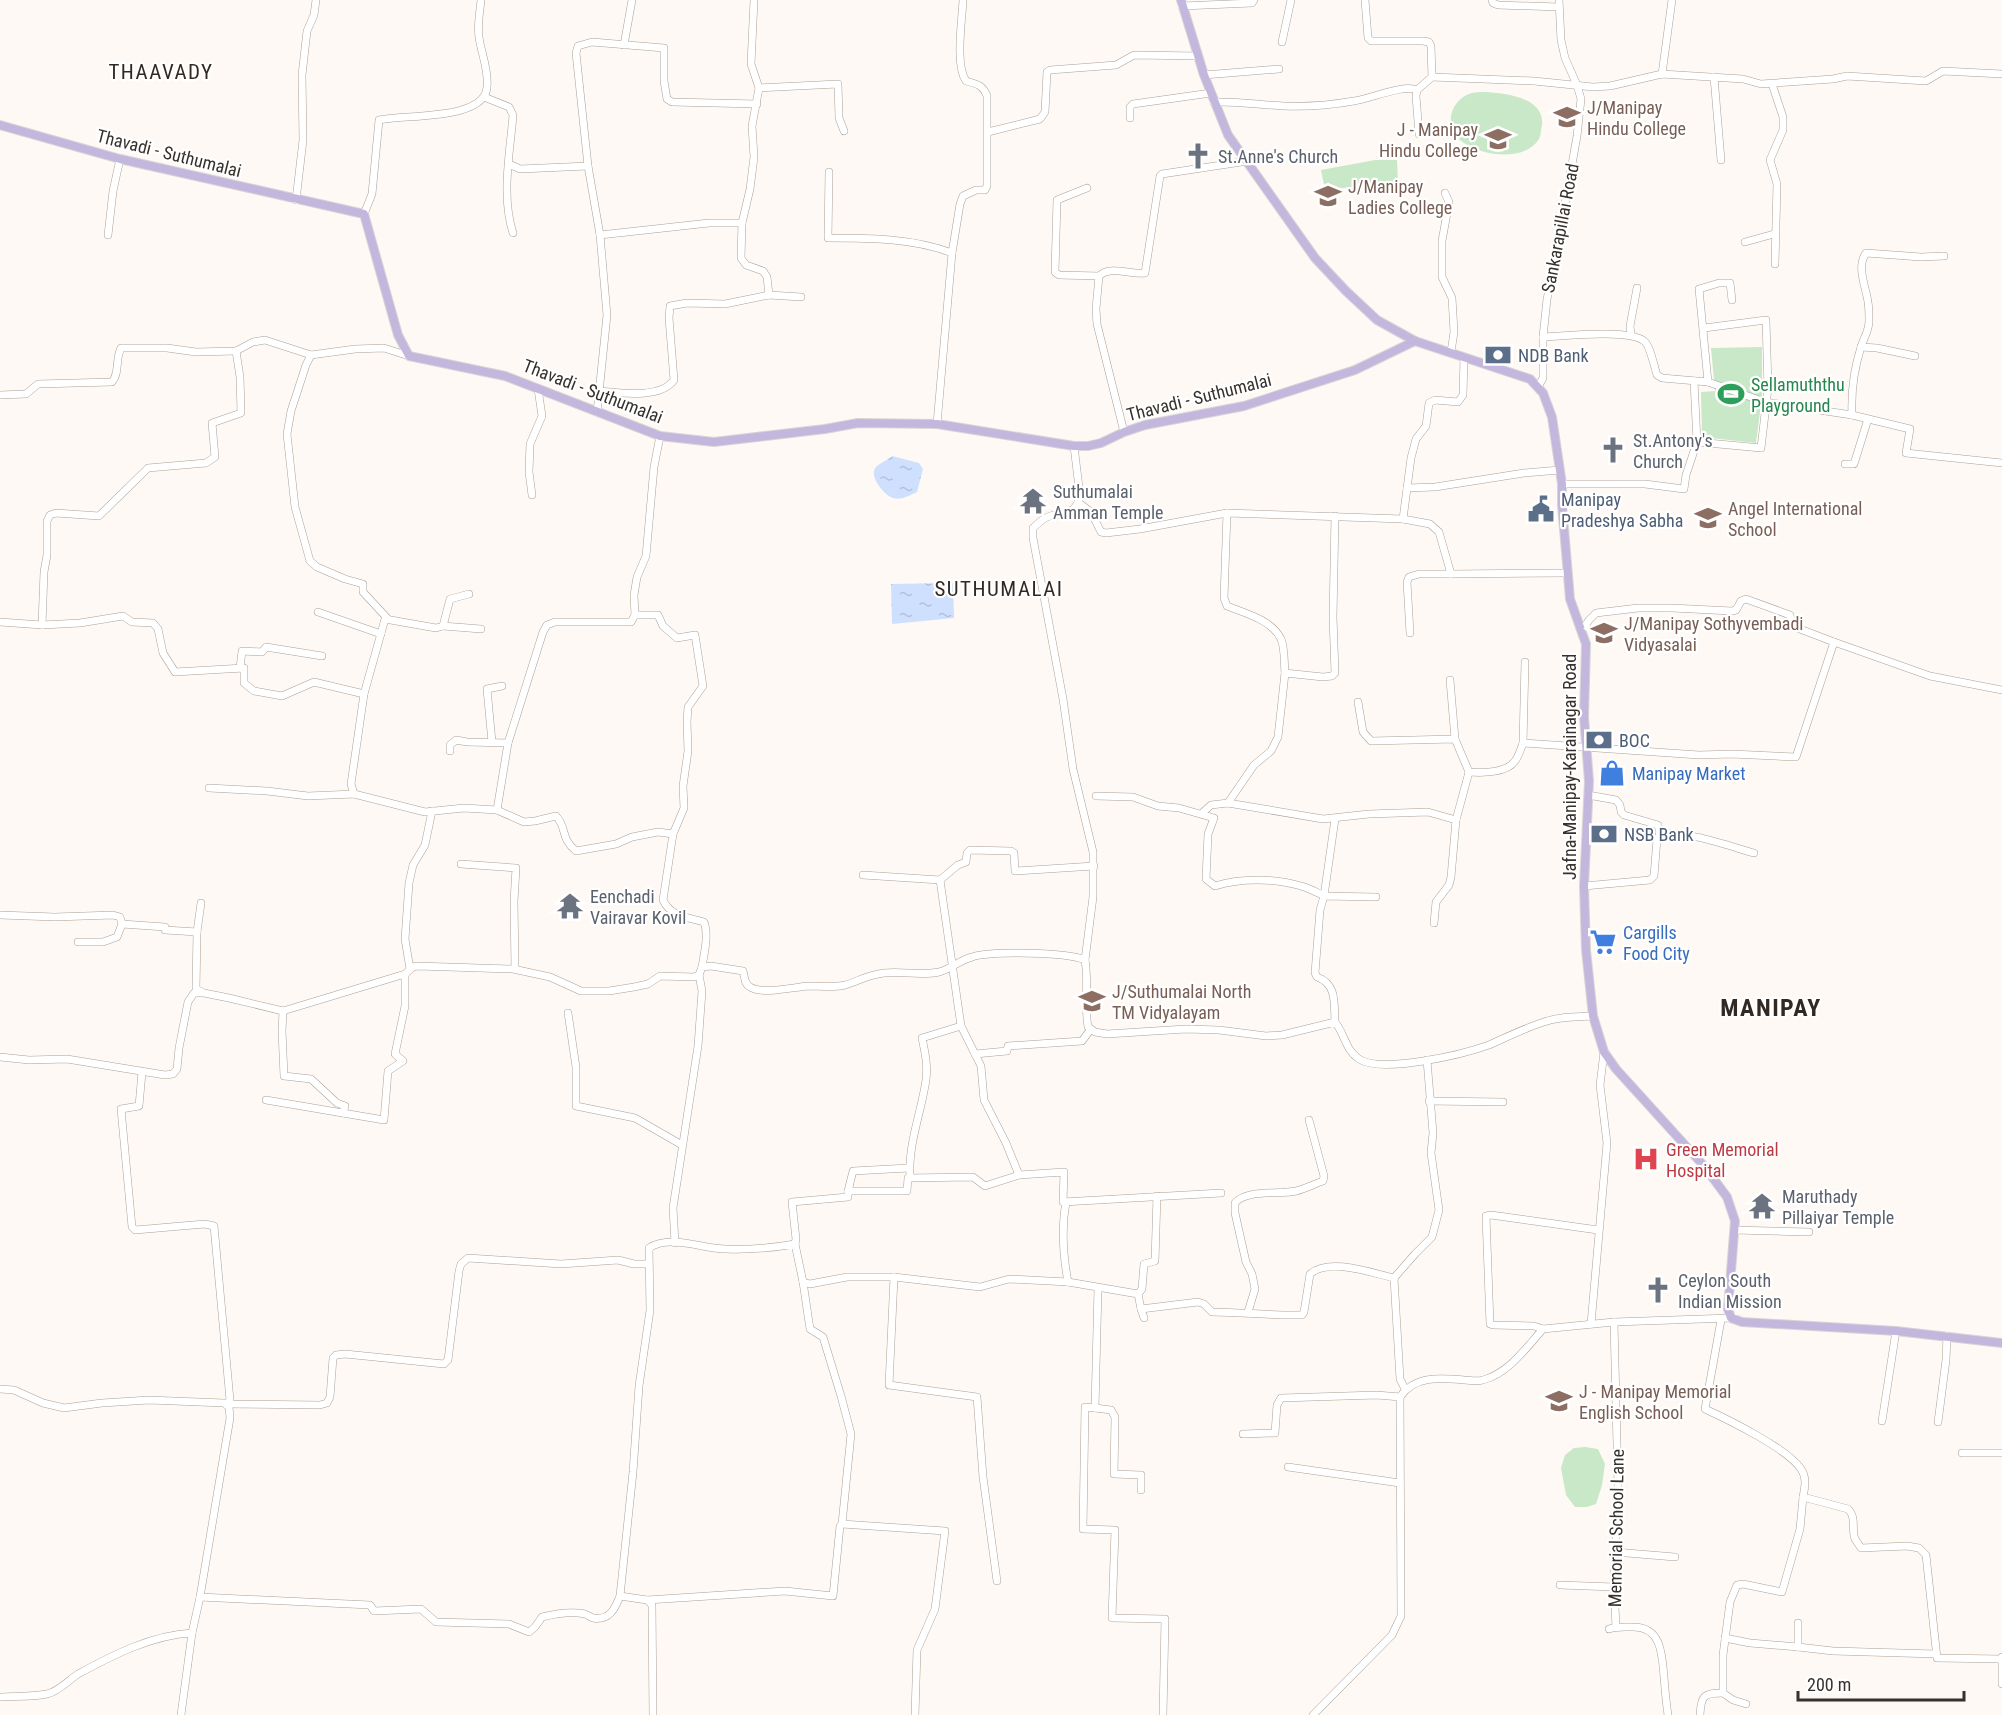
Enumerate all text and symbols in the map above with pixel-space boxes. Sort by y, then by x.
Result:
district label: THAAVADY [108,60,214,84]
place label: J/Manipay Hindu College [1587,97,1686,139]
school or university icon: J/Manipay Hindu College [1552,102,1582,132]
place label: J - Manipay Hindu College [1379,119,1478,161]
school or university icon: J - Manipay Hindu College [1483,124,1513,154]
street label: Thavadi - Suthumalai [94,125,244,181]
church icon: St.Anne's Church [1183,141,1213,171]
place label: St.Anne's Church [1218,146,1338,167]
street label: Sankarapillai Road [1537,161,1583,295]
place label: J/Manipay Ladies College [1348,176,1452,218]
school or university icon: J/Manipay Ladies College [1313,181,1343,211]
bank icon: NDB Bank [1483,340,1513,370]
place label: NDB Bank [1518,345,1589,366]
street label: Thavadi - Suthumalai [520,355,666,427]
street label: Thavadi - Suthumalai [1124,369,1274,425]
place label: Sellamuththu Playground [1751,374,1845,416]
sports icon: Sellamuththu Playground [1716,379,1746,409]
place label: St.Antony's Church [1633,430,1713,472]
church icon: St.Antony's Church [1598,435,1628,465]
place label: Suthumalai Amman Temple [1053,481,1164,523]
temple icon: Suthumalai Amman Temple [1018,486,1048,516]
place label: Manipay Pradeshya Sabha [1561,489,1683,531]
public building icon: Manipay Pradeshya Sabha [1526,494,1556,524]
place label: Angel International School [1728,498,1862,540]
school or university icon: Angel International School [1693,503,1723,533]
district label: SUTHUMALAI [934,577,1064,601]
place label: J/Manipay Sothyvembadi Vidyasalai [1624,613,1803,655]
school or university icon: J/Manipay Sothyvembadi Vidyasalai [1589,618,1619,648]
street label: Jafna-Manipay-Karainagar Road [1559,654,1580,880]
bank icon: BOC [1584,725,1614,755]
place label: BOC [1619,730,1650,751]
shop icon: Manipay Market [1597,758,1627,788]
place label: Manipay Market [1632,763,1745,784]
bank icon: NSB Bank [1589,819,1619,849]
place label: NSB Bank [1624,824,1694,845]
place label: Eenchadi Vairavar Kovil [590,886,686,928]
temple icon: Eenchadi Vairavar Kovil [555,891,585,921]
place label: Cargills Food City [1623,922,1690,964]
supermarket icon: Cargills Food City [1588,927,1618,957]
place label: J/Suthumalai North TM Vidyalayam [1112,981,1251,1023]
school or university icon: J/Suthumalai North TM Vidyalayam [1077,986,1107,1016]
district label: MANIPAY [1720,994,1822,1022]
place label: Green Memorial Hospital [1666,1139,1779,1181]
hospital icon: Green Memorial Hospital [1631,1144,1661,1174]
place label: Maruthady Pillaiyar Temple [1782,1186,1894,1228]
temple icon: Maruthady Pillaiyar Temple [1747,1191,1777,1221]
place label: Ceylon South Indian Mission [1678,1270,1782,1312]
church icon: Ceylon South Indian Mission [1643,1275,1673,1305]
place label: J - Manipay Memorial English School [1579,1381,1731,1423]
school or university icon: J - Manipay Memorial English School [1544,1386,1574,1416]
street label: Memorial School Lane [1604,1449,1628,1607]
scale bar [1798,1664,1964,1702]
text: 200 m [1807,1674,1851,1695]

